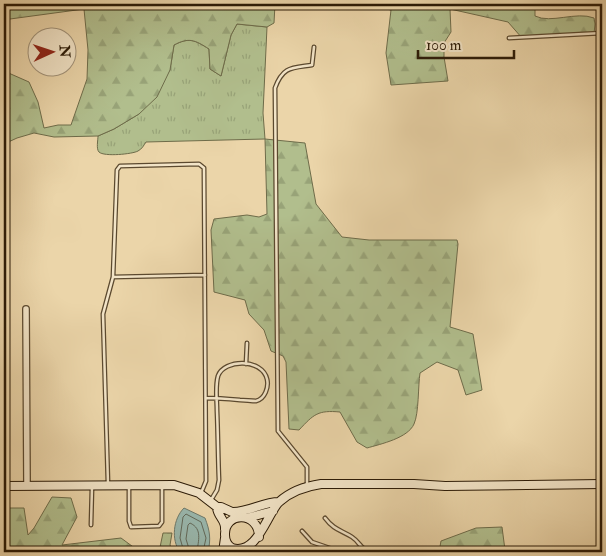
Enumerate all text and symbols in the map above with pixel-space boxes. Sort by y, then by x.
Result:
north arrow [28,28,78,78]
scale bar [418,28,515,60]
text: 100 m [426,36,462,55]
text: N [56,44,73,59]

